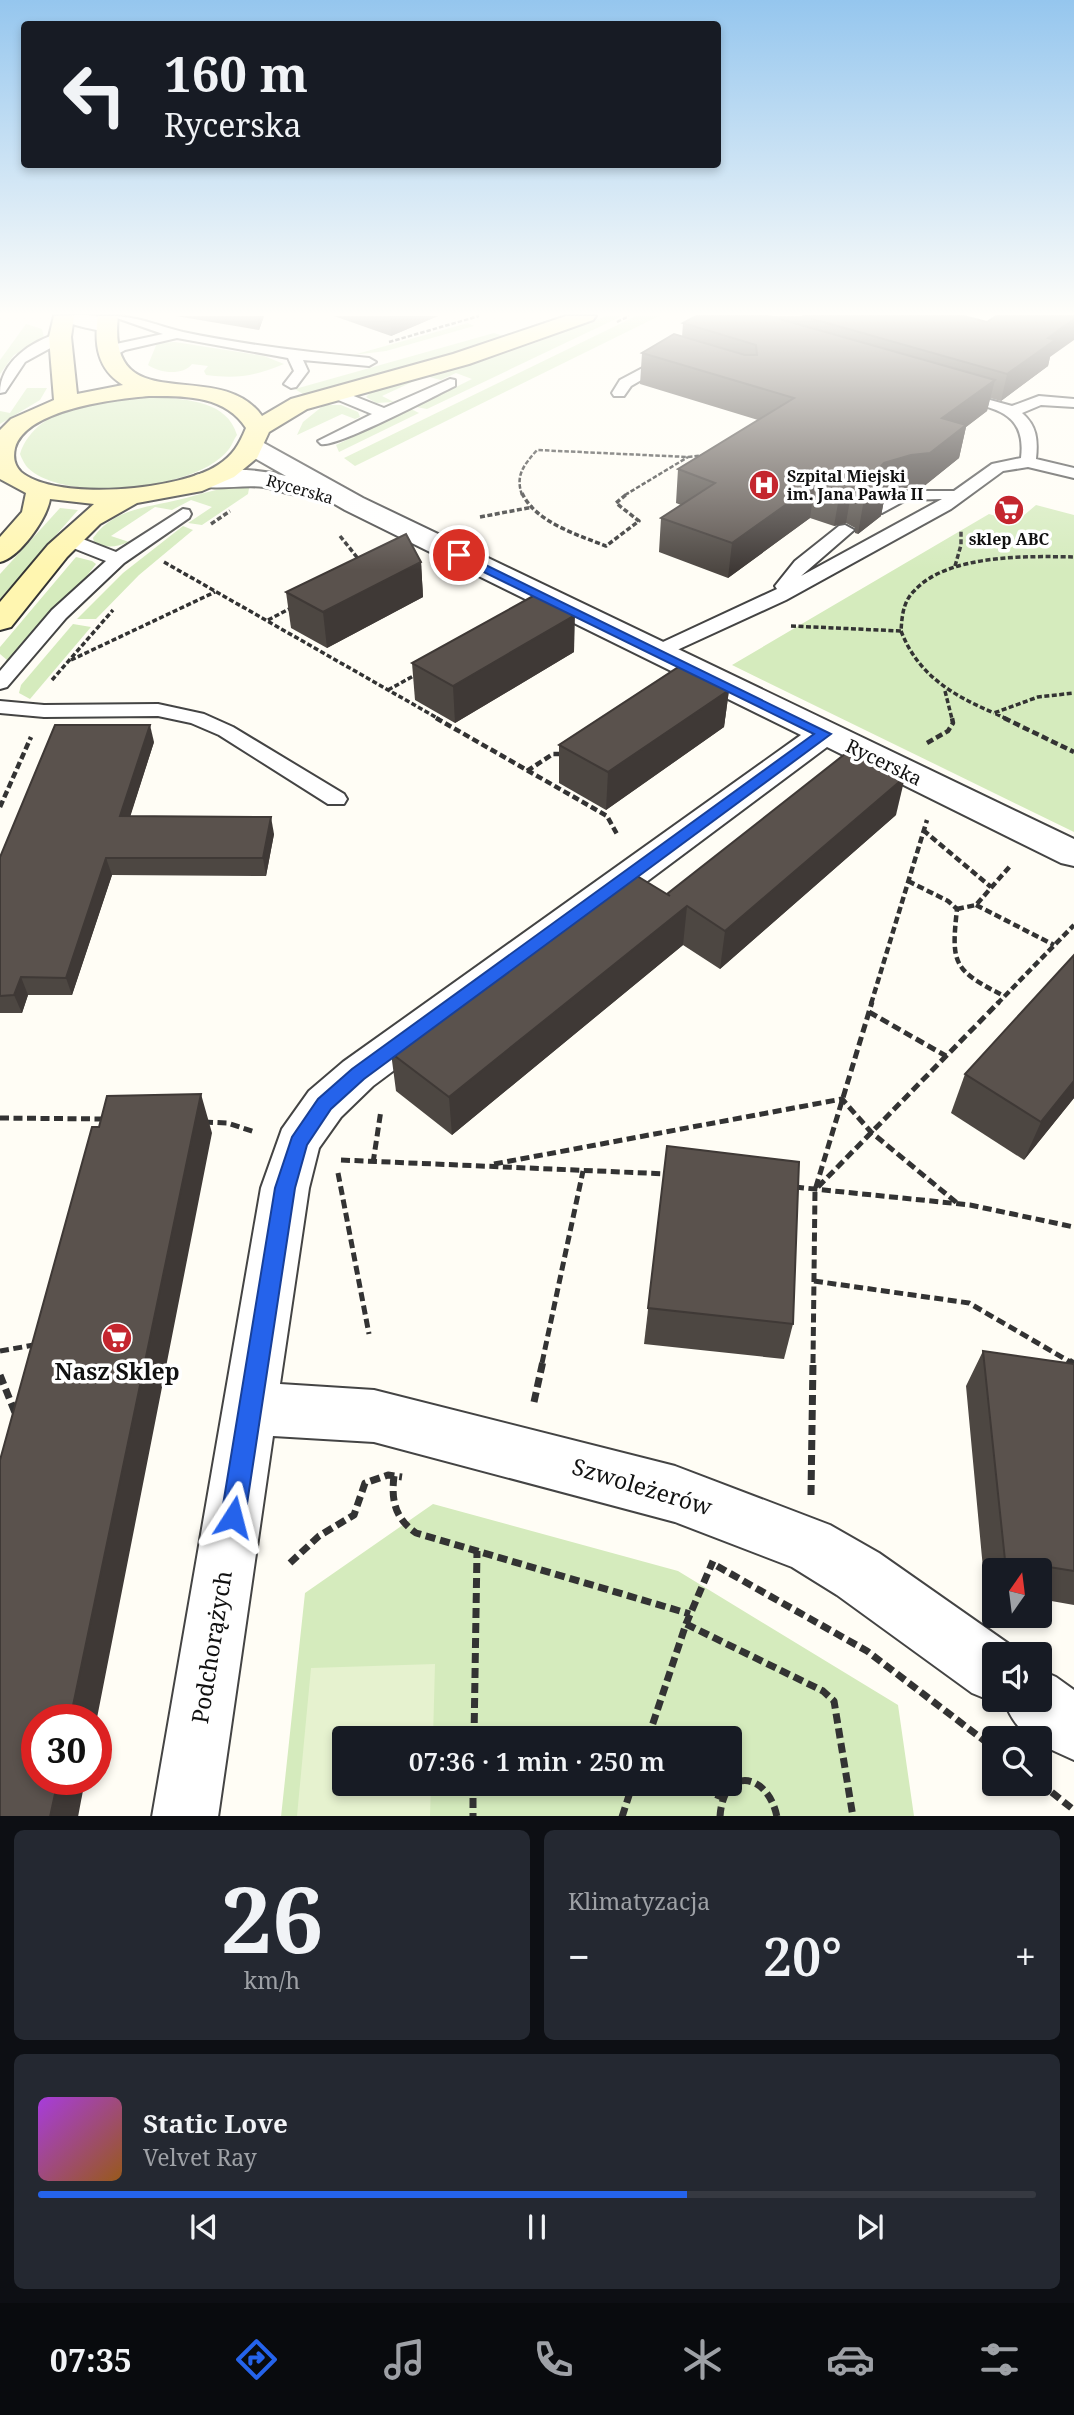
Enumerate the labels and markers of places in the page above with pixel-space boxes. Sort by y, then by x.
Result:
place label: Szpital Miejski im. Jana Pawła II [787,465,923,505]
hospital icon: Szpital Miejski im. Jana Pawła II [747,468,781,502]
supermarket icon: sklep ABC [992,493,1026,527]
pin [429,525,489,585]
place label: sklep ABC [969,528,1050,550]
supermarket icon: Nasz Sklep [100,1321,134,1355]
place label: Nasz Sklep [54,1355,180,1387]

